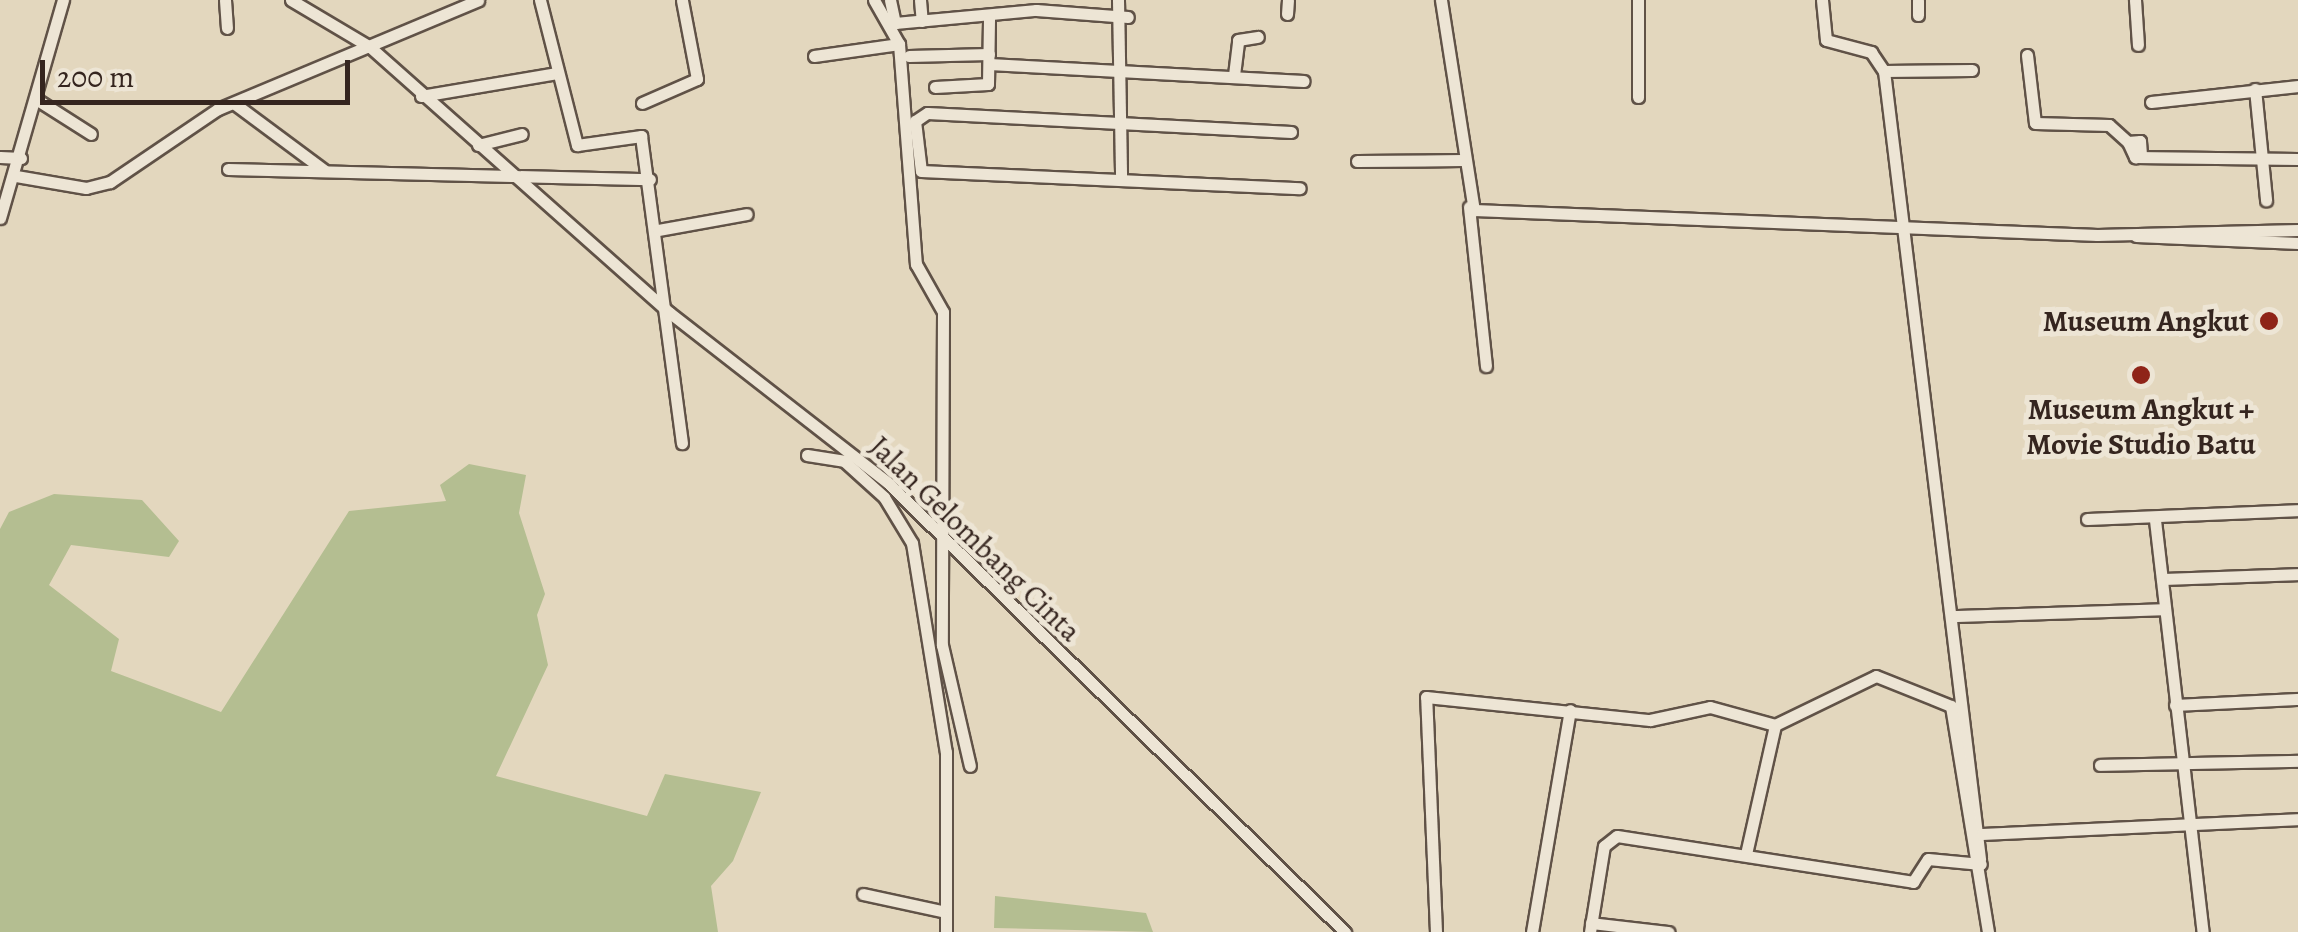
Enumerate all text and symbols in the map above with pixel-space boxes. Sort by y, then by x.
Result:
scale bar [45,40,355,102]
text: 200 m [57,57,134,97]
place label: Museum Angkut [2043,303,2249,339]
marker: Museum Angkut [2258,310,2280,332]
marker: Museum Angkut + Movie Studio Batu [2130,364,2152,386]
place label: Museum Angkut + Movie Studio Batu [2026,391,2256,462]
street label: Jalan Gelombang Cinta [862,429,1088,649]

